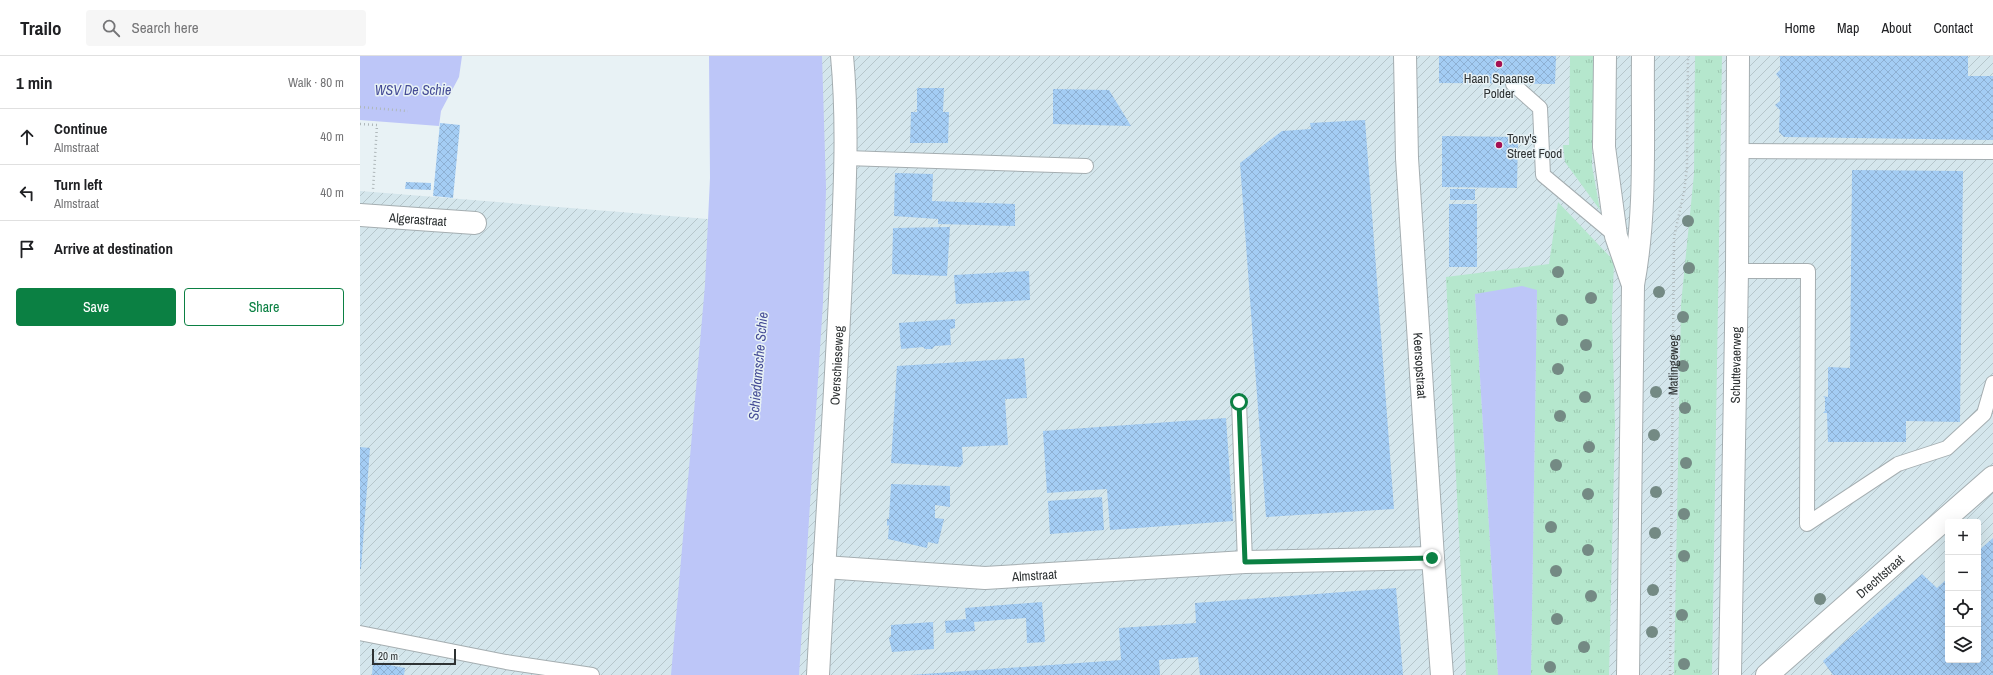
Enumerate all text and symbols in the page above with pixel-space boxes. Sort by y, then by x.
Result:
search box [86,10,366,46]
text: Trailo [20,15,62,41]
icon: search [100,17,122,39]
text: Search here [132,17,199,38]
text: Home [1784,19,1815,37]
text: Map [1837,19,1859,37]
text: About [1881,19,1911,37]
text: Contact [1933,19,1973,37]
marker: Haan Spaanse Polder [1494,59,1504,69]
place label: Haan Spaanse Polder [1464,70,1534,102]
text: 1 min [16,71,52,94]
text: Walk · 80 m [288,74,344,91]
water label: WSV De Schie [375,81,451,99]
text: Continue [54,118,107,139]
icon: ahead [16,126,38,148]
text: 40 m [320,128,344,145]
place label: Tony's Street Food [1507,130,1562,162]
text: Almstraat [54,139,99,156]
marker: Tony's Street Food [1494,140,1504,150]
text: Turn left [54,174,102,195]
icon: left [16,182,38,204]
text: 40 m [320,184,344,201]
text: Almstraat [54,195,99,212]
street label: Algerastraat [388,209,447,230]
icon: arrive [16,238,38,260]
text: Arrive at destination [54,238,173,259]
button: Save [16,288,176,326]
button: Share [184,288,344,326]
water label: Schiedamsche Schie [744,311,772,421]
street label: Overschieseweg [826,325,848,406]
street label: Schuttevaerweg [1727,327,1745,403]
street label: Keersopstraat [1409,332,1431,399]
street label: Matlingeweg [1665,335,1682,395]
route start [1230,393,1248,411]
map controls [1945,519,1981,663]
button: + [1945,519,1981,555]
route end [1423,549,1441,567]
street label: Drechtstraat [1853,551,1908,602]
button: − [1945,555,1981,591]
street label: Almstraat [1011,566,1058,585]
button: locate [1945,591,1981,627]
button: layers [1945,627,1981,663]
scale bar [372,647,456,666]
text: 20 m [378,649,398,663]

